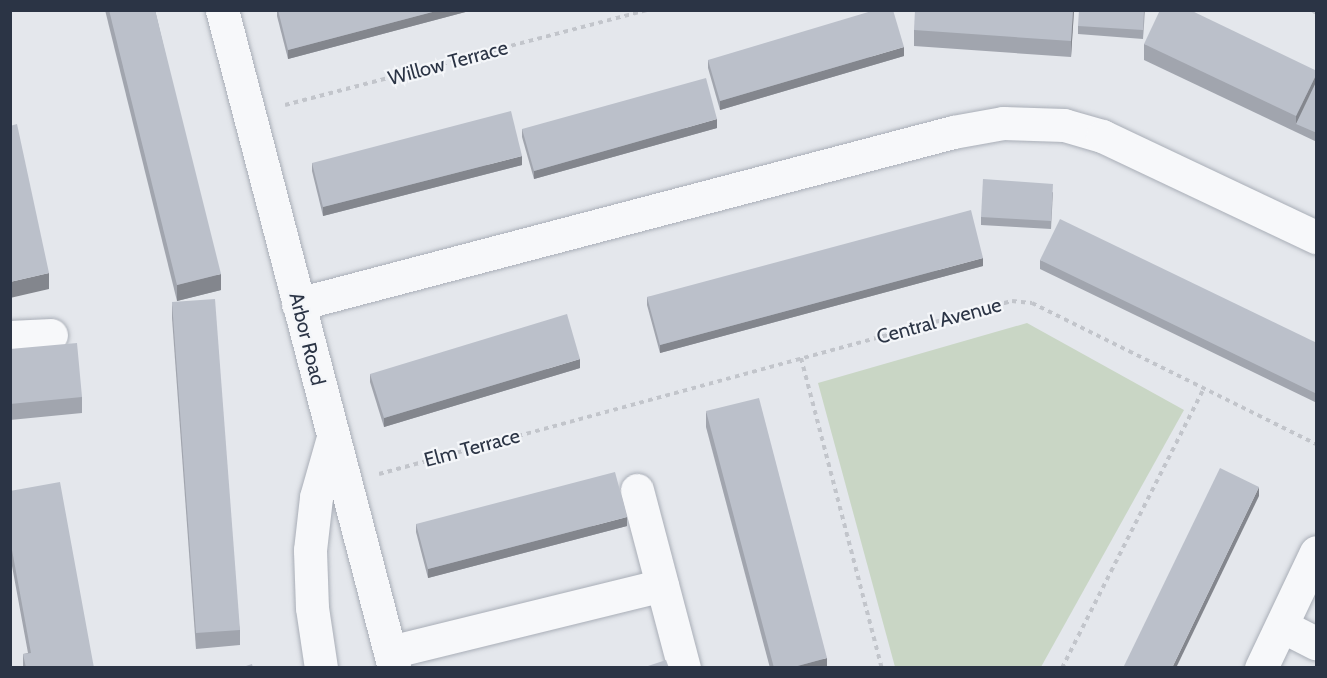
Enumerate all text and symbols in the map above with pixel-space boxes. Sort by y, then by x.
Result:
street label: Willow Terrace [386,36,510,90]
street label: Arbor Road [284,290,330,388]
street label: Central Avenue [874,293,1004,349]
street label: Elm Terrace [421,424,523,472]

